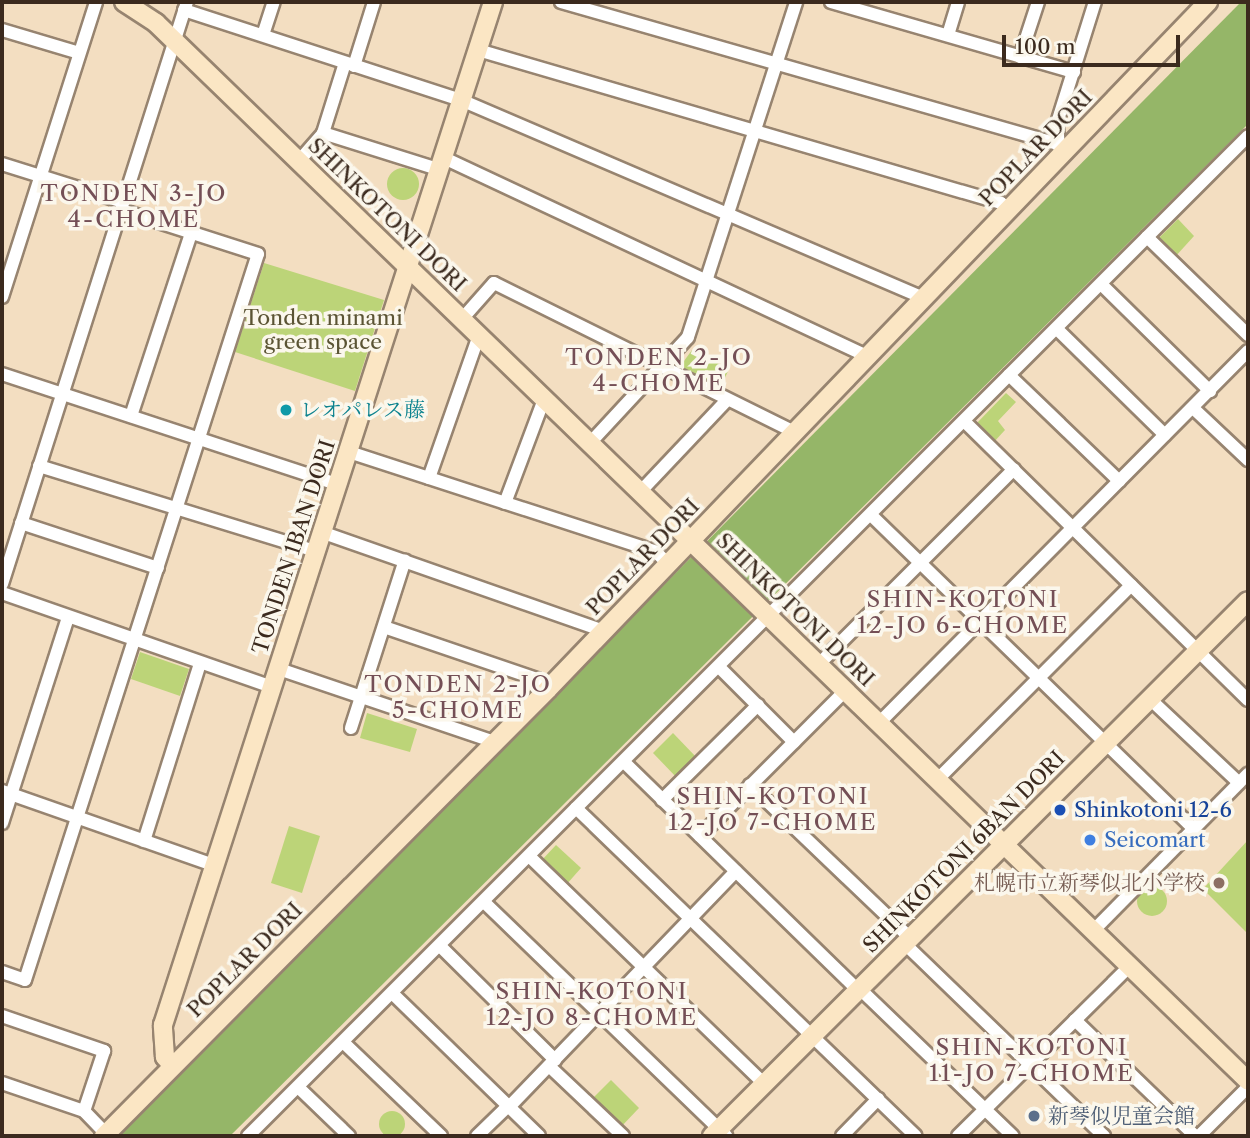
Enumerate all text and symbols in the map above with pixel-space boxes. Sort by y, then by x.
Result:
scale bar [1005,21,1184,65]
text: 100 m [1015,34,1076,59]
street label: POPLAR DORI [974,84,1098,212]
street label: SHINKOTONI DORI [303,133,471,297]
district label: TONDEN 3-JO 4-CHOME [42,179,226,233]
park label: Tonden minami green space [243,305,403,355]
district label: TONDEN 2-JO 4-CHOME [567,343,751,397]
place label: レオパレス藤 [300,397,426,423]
marker: レオパレス藤 [278,402,294,418]
street label: TONDEN 1BAN DORI [247,437,341,657]
street label: POPLAR DORI [581,493,705,621]
street label: SHINKOTONI DORI [711,528,879,692]
district label: SHIN-KOTONI 12-JO 6-CHOME [859,585,1067,639]
district label: TONDEN 2-JO 5-CHOME [366,670,550,724]
street label: SHINKOTONI 6BAN DORI [858,746,1070,958]
district label: SHIN-KOTONI 12-JO 7-CHOME [670,782,876,836]
place label: Shinkotoni 12-6 [1074,797,1232,823]
marker: Shinkotoni 12-6 [1052,802,1068,818]
place label: Seicomart [1104,827,1206,853]
marker: Seicomart [1082,832,1098,848]
place label: 札幌市立新琴似北小学校 [974,870,1205,896]
marker: 札幌市立新琴似北小学校 [1211,875,1227,891]
street label: POPLAR DORI [182,897,308,1023]
district label: SHIN-KOTONI 12-JO 8-CHOME [488,977,696,1031]
district label: SHIN-KOTONI 11-JO 7-CHOME [931,1033,1133,1087]
place label: 新琴似児童会館 [1048,1103,1195,1129]
marker: 新琴似児童会館 [1026,1108,1042,1124]

